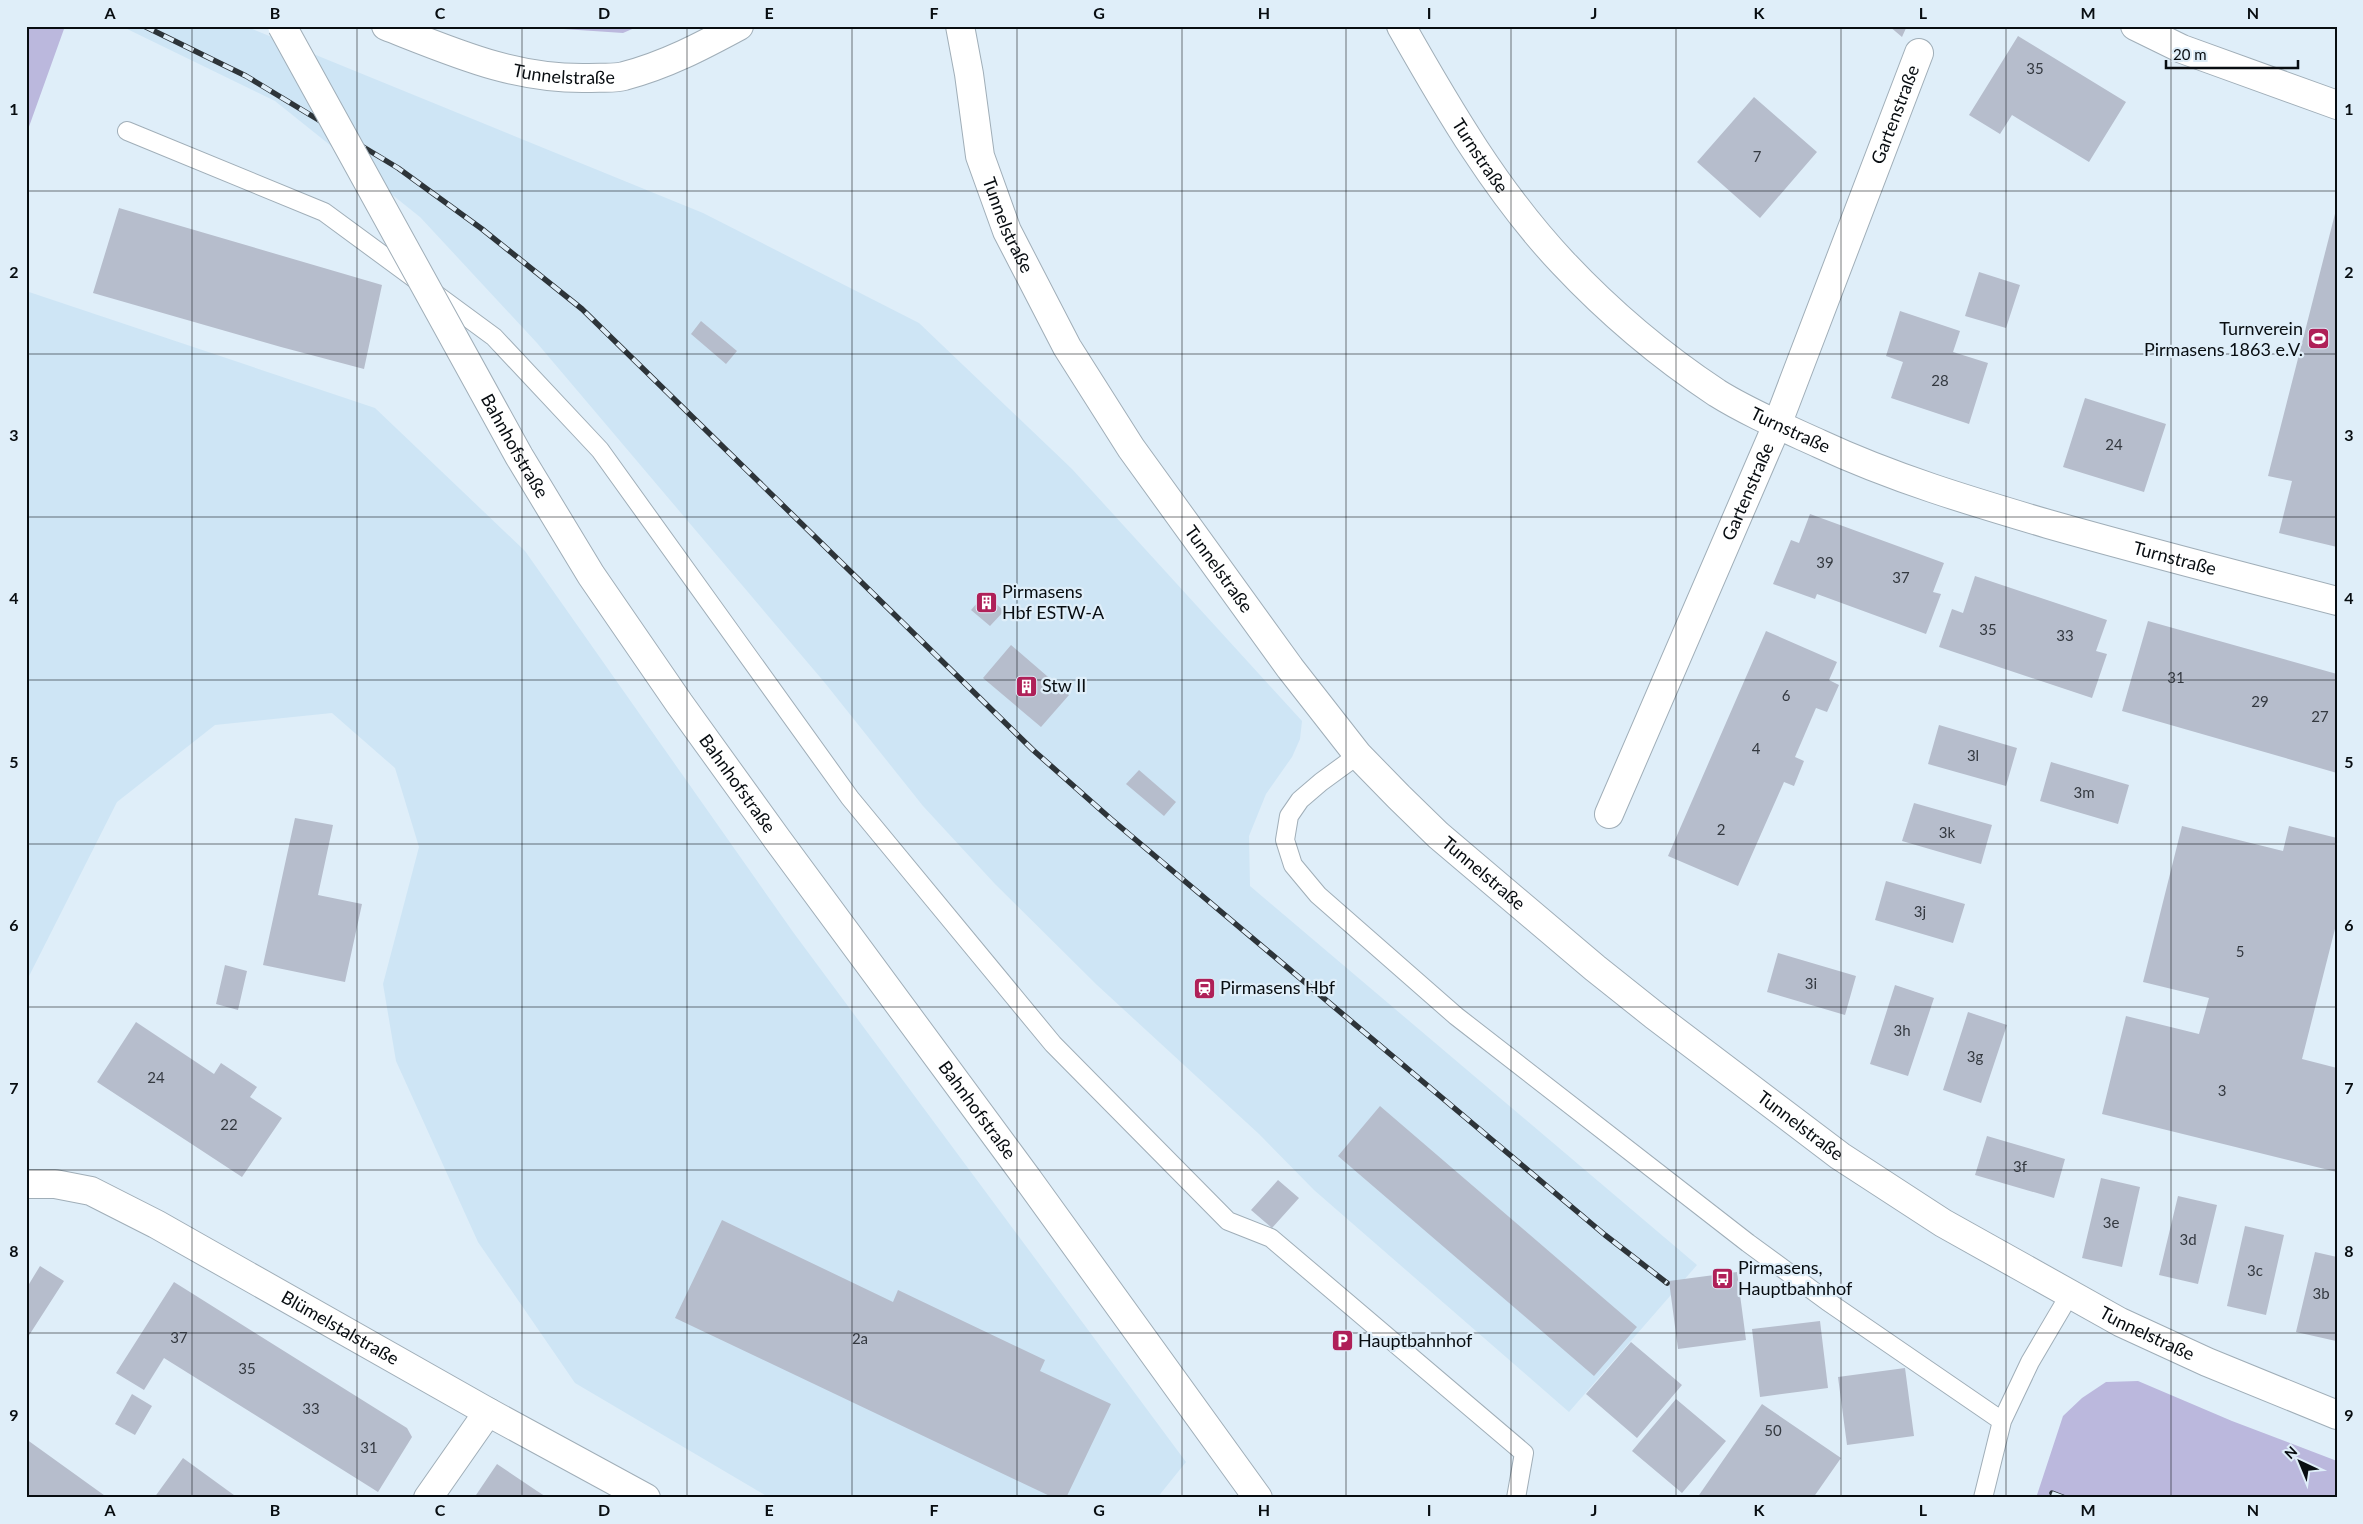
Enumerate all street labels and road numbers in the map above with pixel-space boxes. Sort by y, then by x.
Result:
street label: Tunnelstraße [511,58,615,88]
street label: Gartenstraße [1866,62,1923,167]
street label: Turnstraße [1448,114,1513,197]
street label: Tunnelstraße [978,174,1039,276]
street label: Bahnhofstraße [477,390,554,502]
street label: Turnstraße [1747,402,1834,457]
street label: Gartenstraße [1716,439,1778,544]
street label: Tunnelstraße [1181,521,1258,617]
street label: Turnstraße [2131,536,2219,579]
street label: Bahnhofstraße [695,730,781,837]
street label: Tunnelstraße [1438,831,1530,914]
street label: Bahnhofstraße [934,1056,1021,1163]
street label: Tunnelstraße [1753,1085,1848,1165]
street label: Blümelstalstraße [278,1285,403,1369]
street label: Tunnelstraße [2096,1301,2198,1365]

